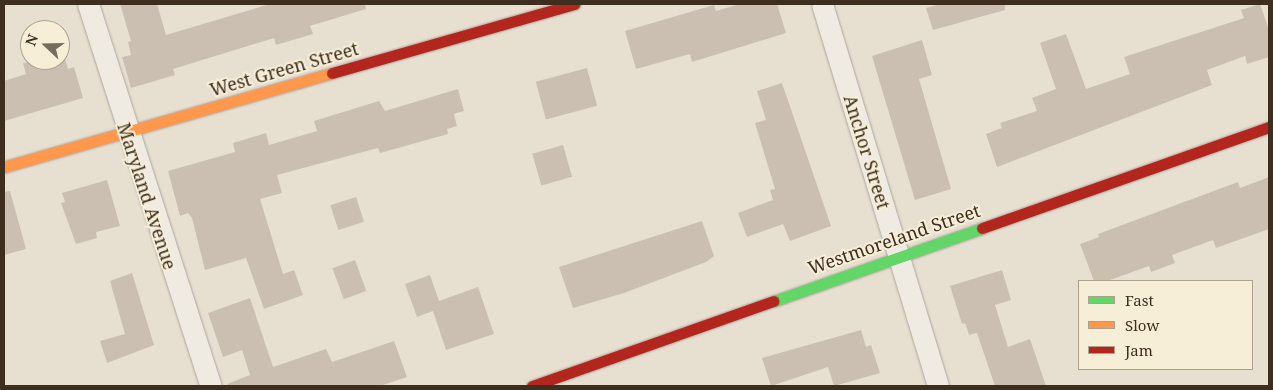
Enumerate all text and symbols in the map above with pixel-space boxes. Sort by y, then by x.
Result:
north arrow [20,20,70,70]
text: N [21,31,42,48]
street label: West Green Street [207,37,361,101]
street label: Anchor Street [839,92,895,212]
street label: Maryland Avenue [113,120,181,272]
street label: Westmoreland Street [805,199,983,279]
legend [1078,280,1253,370]
text: Fast [1125,290,1154,310]
text: Slow [1125,315,1159,335]
text: Jam [1125,340,1153,360]

